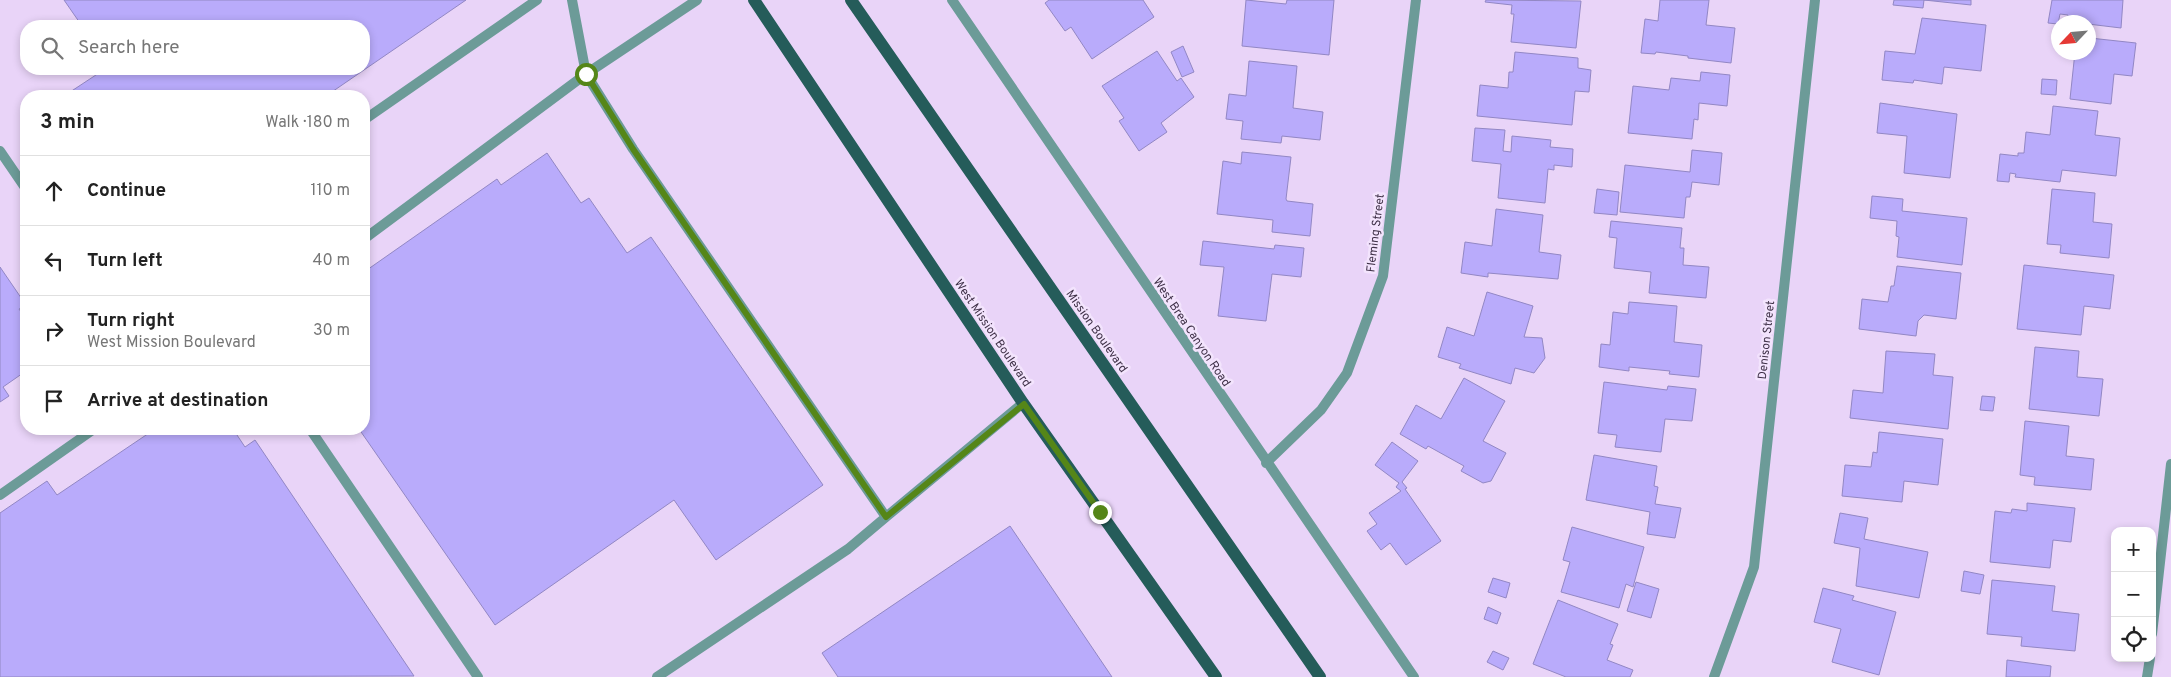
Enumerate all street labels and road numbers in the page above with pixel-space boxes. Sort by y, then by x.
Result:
street label: Fleming Street [1363,193,1389,273]
street label: West Brea Canyon Road [1149,275,1234,390]
street label: West Mission Boulevard [950,277,1034,390]
street label: Mission Boulevard [1062,287,1131,376]
street label: Denison Street [1755,300,1779,380]

